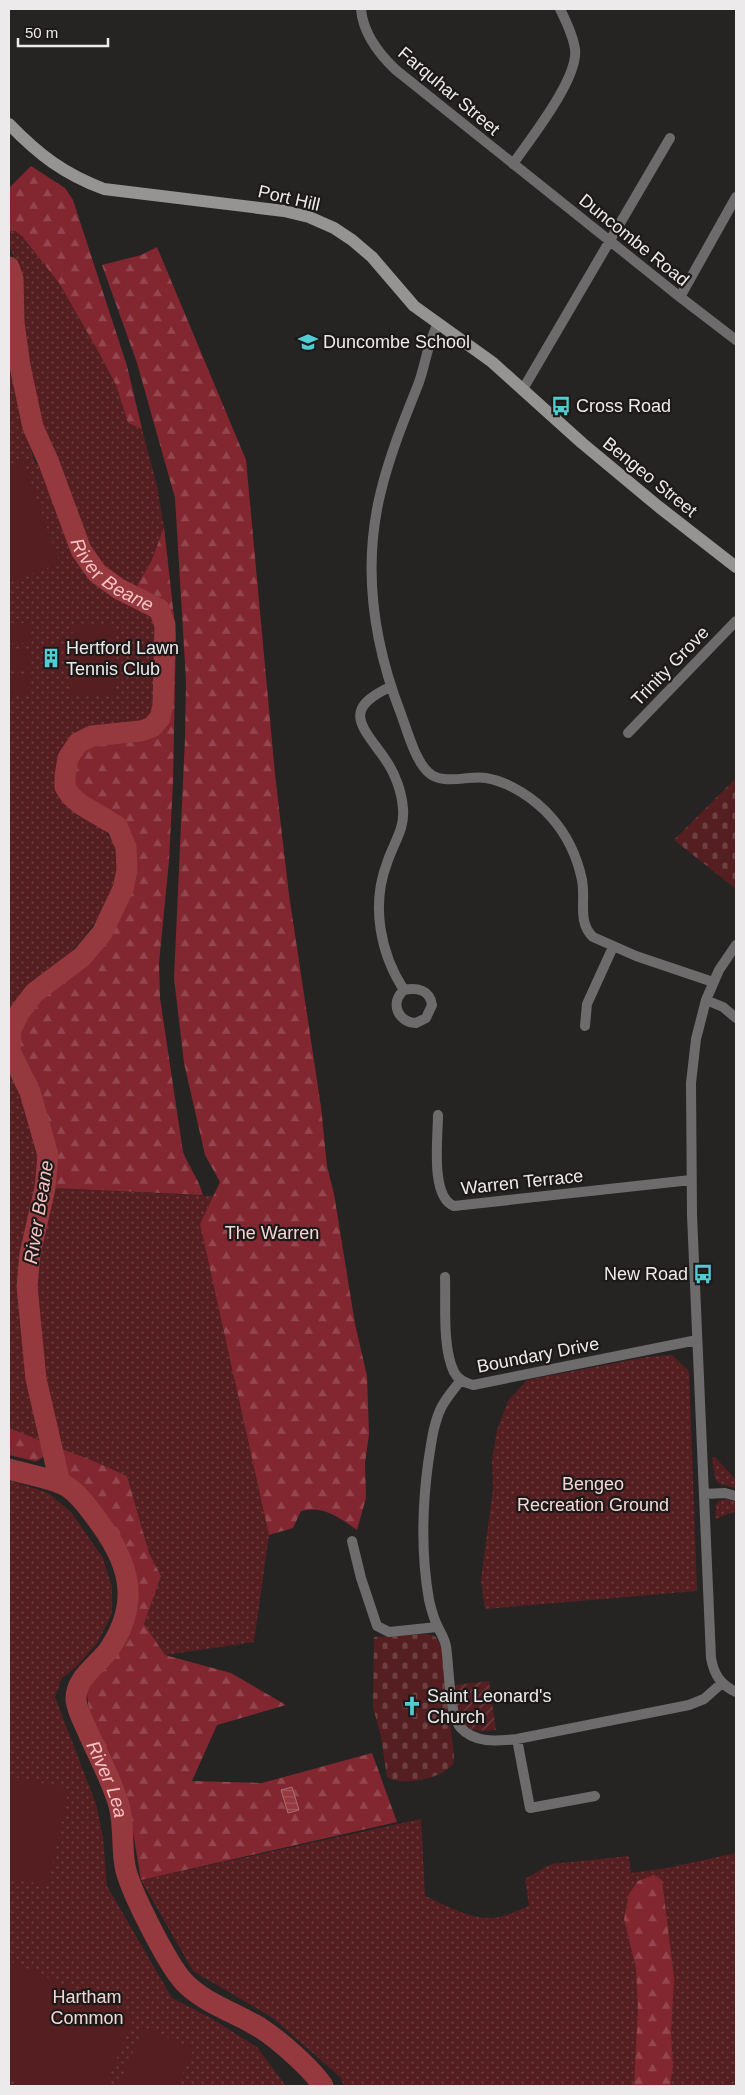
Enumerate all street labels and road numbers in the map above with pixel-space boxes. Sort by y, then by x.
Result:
street label: Farquhar Street [394,43,504,139]
street label: Port Hill [256,181,322,215]
street label: Duncombe Road [575,190,693,290]
street label: Bengeo Street [599,433,701,521]
street label: Trinity Grove [627,622,713,710]
street label: Warren Terrace [460,1166,584,1198]
street label: Boundary Drive [475,1333,601,1377]

